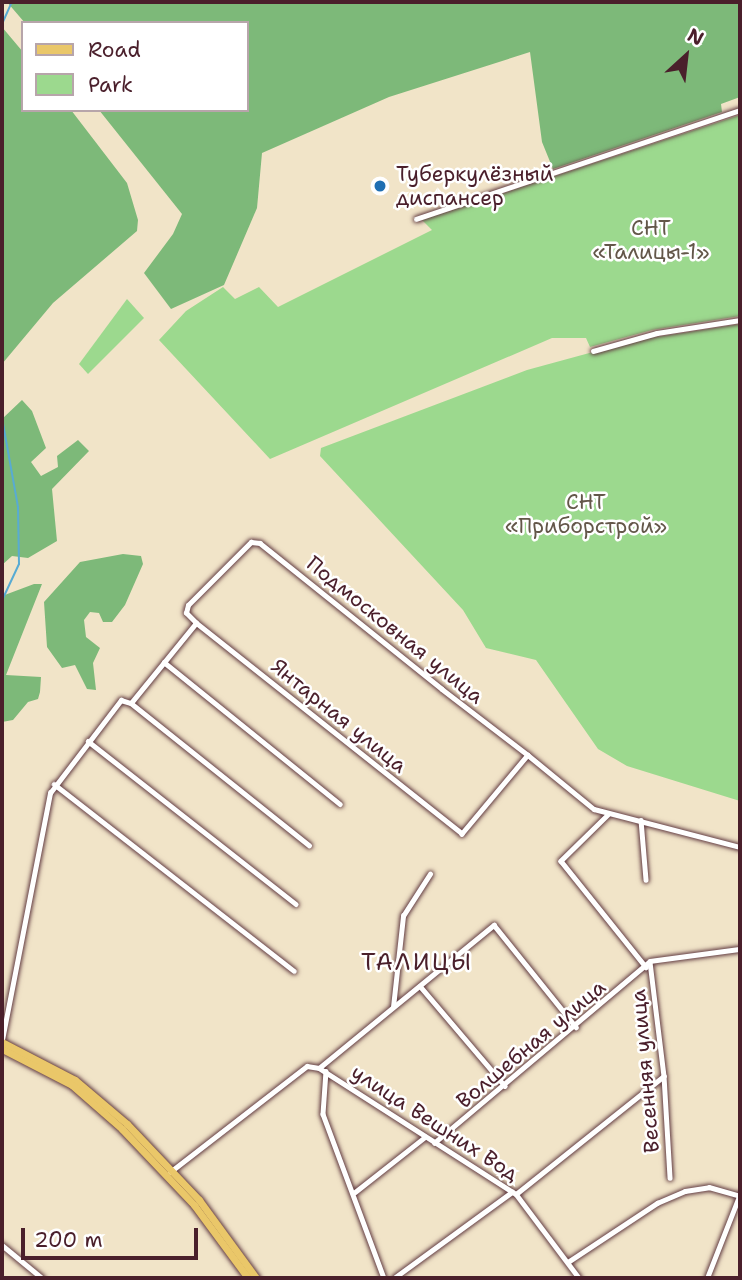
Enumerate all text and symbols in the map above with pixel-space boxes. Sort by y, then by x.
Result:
legend [21,21,248,112]
north arrow [651,21,721,91]
text: N [683,22,708,51]
text: Road [88,36,141,64]
text: Park [88,71,133,99]
place label: Туберкулёзный диспансер [396,161,553,211]
marker: Туберкулёзный диспансер [370,176,390,196]
park label: СНТ «Талицы-1» [593,215,709,265]
park label: СНТ «Приборстрой» [505,489,667,539]
street label: Подмосковная улица [301,551,489,709]
street label: Янтарная улица [266,654,412,778]
district label: ТАЛИЦЫ [362,949,472,977]
street label: Волшебная улица [451,974,611,1114]
street label: Весенняя улица [625,988,665,1154]
street label: улица Вешних Вод [347,1059,523,1187]
scale bar [24,1214,201,1258]
text: 200 m [34,1226,103,1254]

